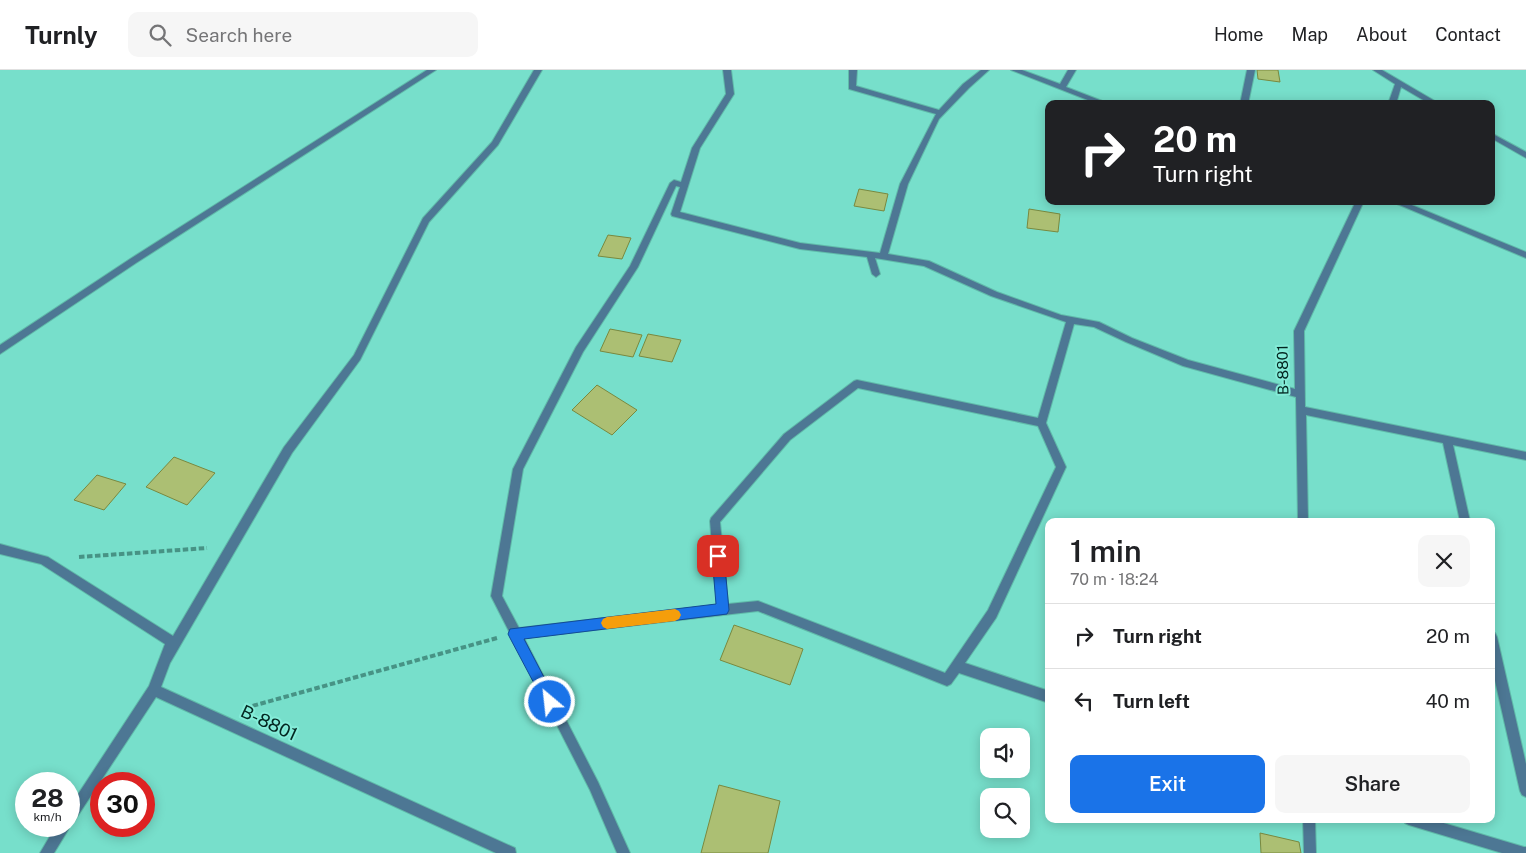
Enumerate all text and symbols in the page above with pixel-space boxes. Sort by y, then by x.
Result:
search box [128,12,478,57]
text: Turnly [25,21,98,49]
icon: search [146,21,174,49]
text: Search here [186,24,292,46]
text: Home [1214,24,1264,45]
text: Map [1292,24,1328,45]
text: About [1356,24,1407,45]
text: Contact [1435,24,1501,45]
text: 20 m [1153,119,1237,160]
icon: right [1070,120,1135,185]
text: Turn right [1153,161,1253,187]
street label: B-8801 [1274,345,1291,395]
text: 1 min [1070,533,1141,569]
pin [697,535,739,577]
button: close [1418,535,1470,587]
icon: arrive [704,542,732,570]
text: 70 m · 18:24 [1070,570,1159,589]
icon: right [1070,622,1098,650]
text: Turn right [1113,625,1202,647]
text: 20 m [1426,625,1470,647]
position arrow [523,675,575,727]
icon: left [1070,687,1098,715]
text: Turn left [1113,690,1190,712]
text: 40 m [1425,690,1470,712]
street label: B-8801 [238,700,301,745]
map controls [980,728,1030,838]
button: sound [980,728,1030,778]
button: Exit [1070,755,1265,813]
button: Share [1275,755,1470,813]
speed limit sign: 30 [90,772,155,837]
text: 28 [31,783,64,813]
button: search [980,788,1030,838]
text: km/h [33,810,62,824]

